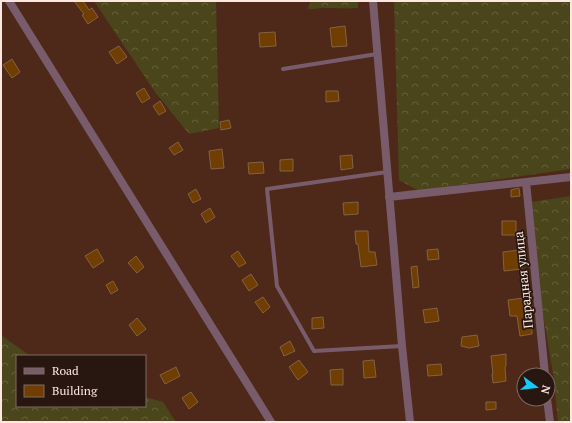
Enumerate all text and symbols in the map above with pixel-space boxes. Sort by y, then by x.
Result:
street label: Парадная улица [509,230,537,330]
legend [16,355,146,407]
text: Road [52,363,79,378]
north arrow [516,367,556,407]
text: Building [52,383,98,398]
text: N [538,384,554,396]

